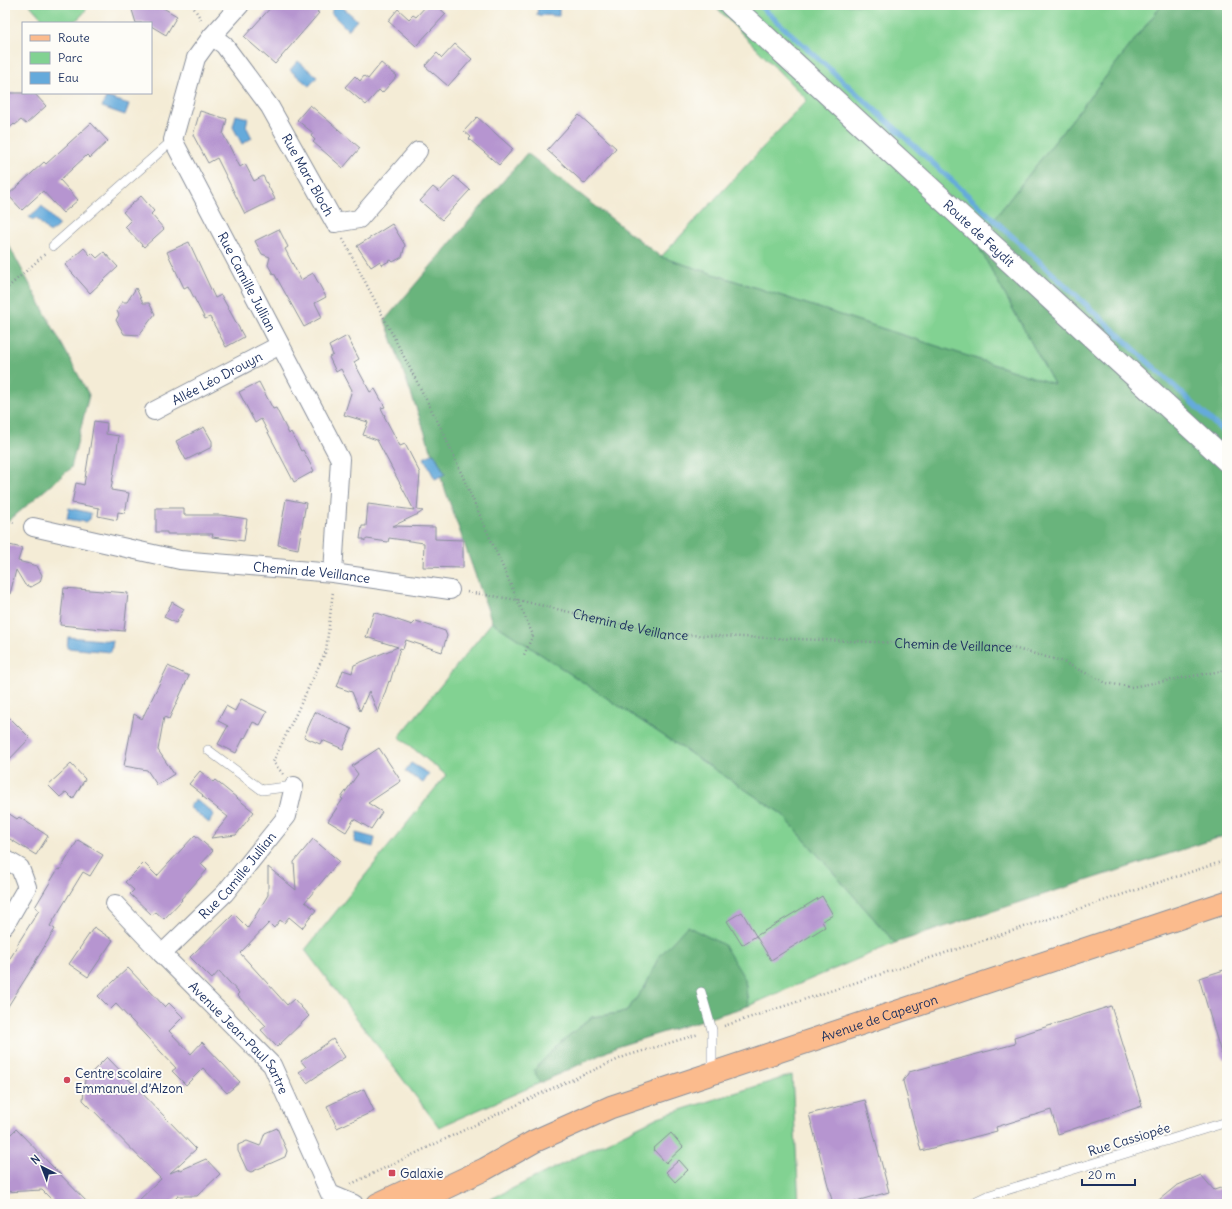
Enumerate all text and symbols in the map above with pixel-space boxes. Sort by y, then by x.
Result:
legend [22,22,152,94]
text: Route [58,30,90,45]
text: Parc [58,50,83,65]
text: Eau [58,70,79,85]
street label: Rue Marc Bloch [278,131,338,220]
street label: Route de Feydit [939,196,1019,271]
street label: Rue Camille Jullian [214,229,280,335]
street label: Allée Léo Drouyn [169,348,266,409]
street label: Chemin de Veillance [253,558,371,587]
street label: Chemin de Veillance [571,605,689,644]
street label: Chemin de Veillance [894,635,1012,656]
street label: Rue Camille Jullian [195,828,280,923]
street label: Avenue Jean-Paul Sartre [185,978,292,1097]
street label: Avenue de Capeyron [819,991,940,1046]
place label: Centre scolaire Emmanuel d’Alzon [75,1065,183,1097]
marker: Centre scolaire Emmanuel d’Alzon [62,1075,72,1085]
street label: Rue Cassiopée [1086,1119,1172,1160]
north arrow [22,1147,62,1187]
text: N [28,1152,43,1167]
scale bar [1082,1161,1135,1187]
place label: Galaxie [400,1165,443,1182]
text: 20 m [1088,1167,1116,1182]
marker: Galaxie [387,1168,397,1178]

